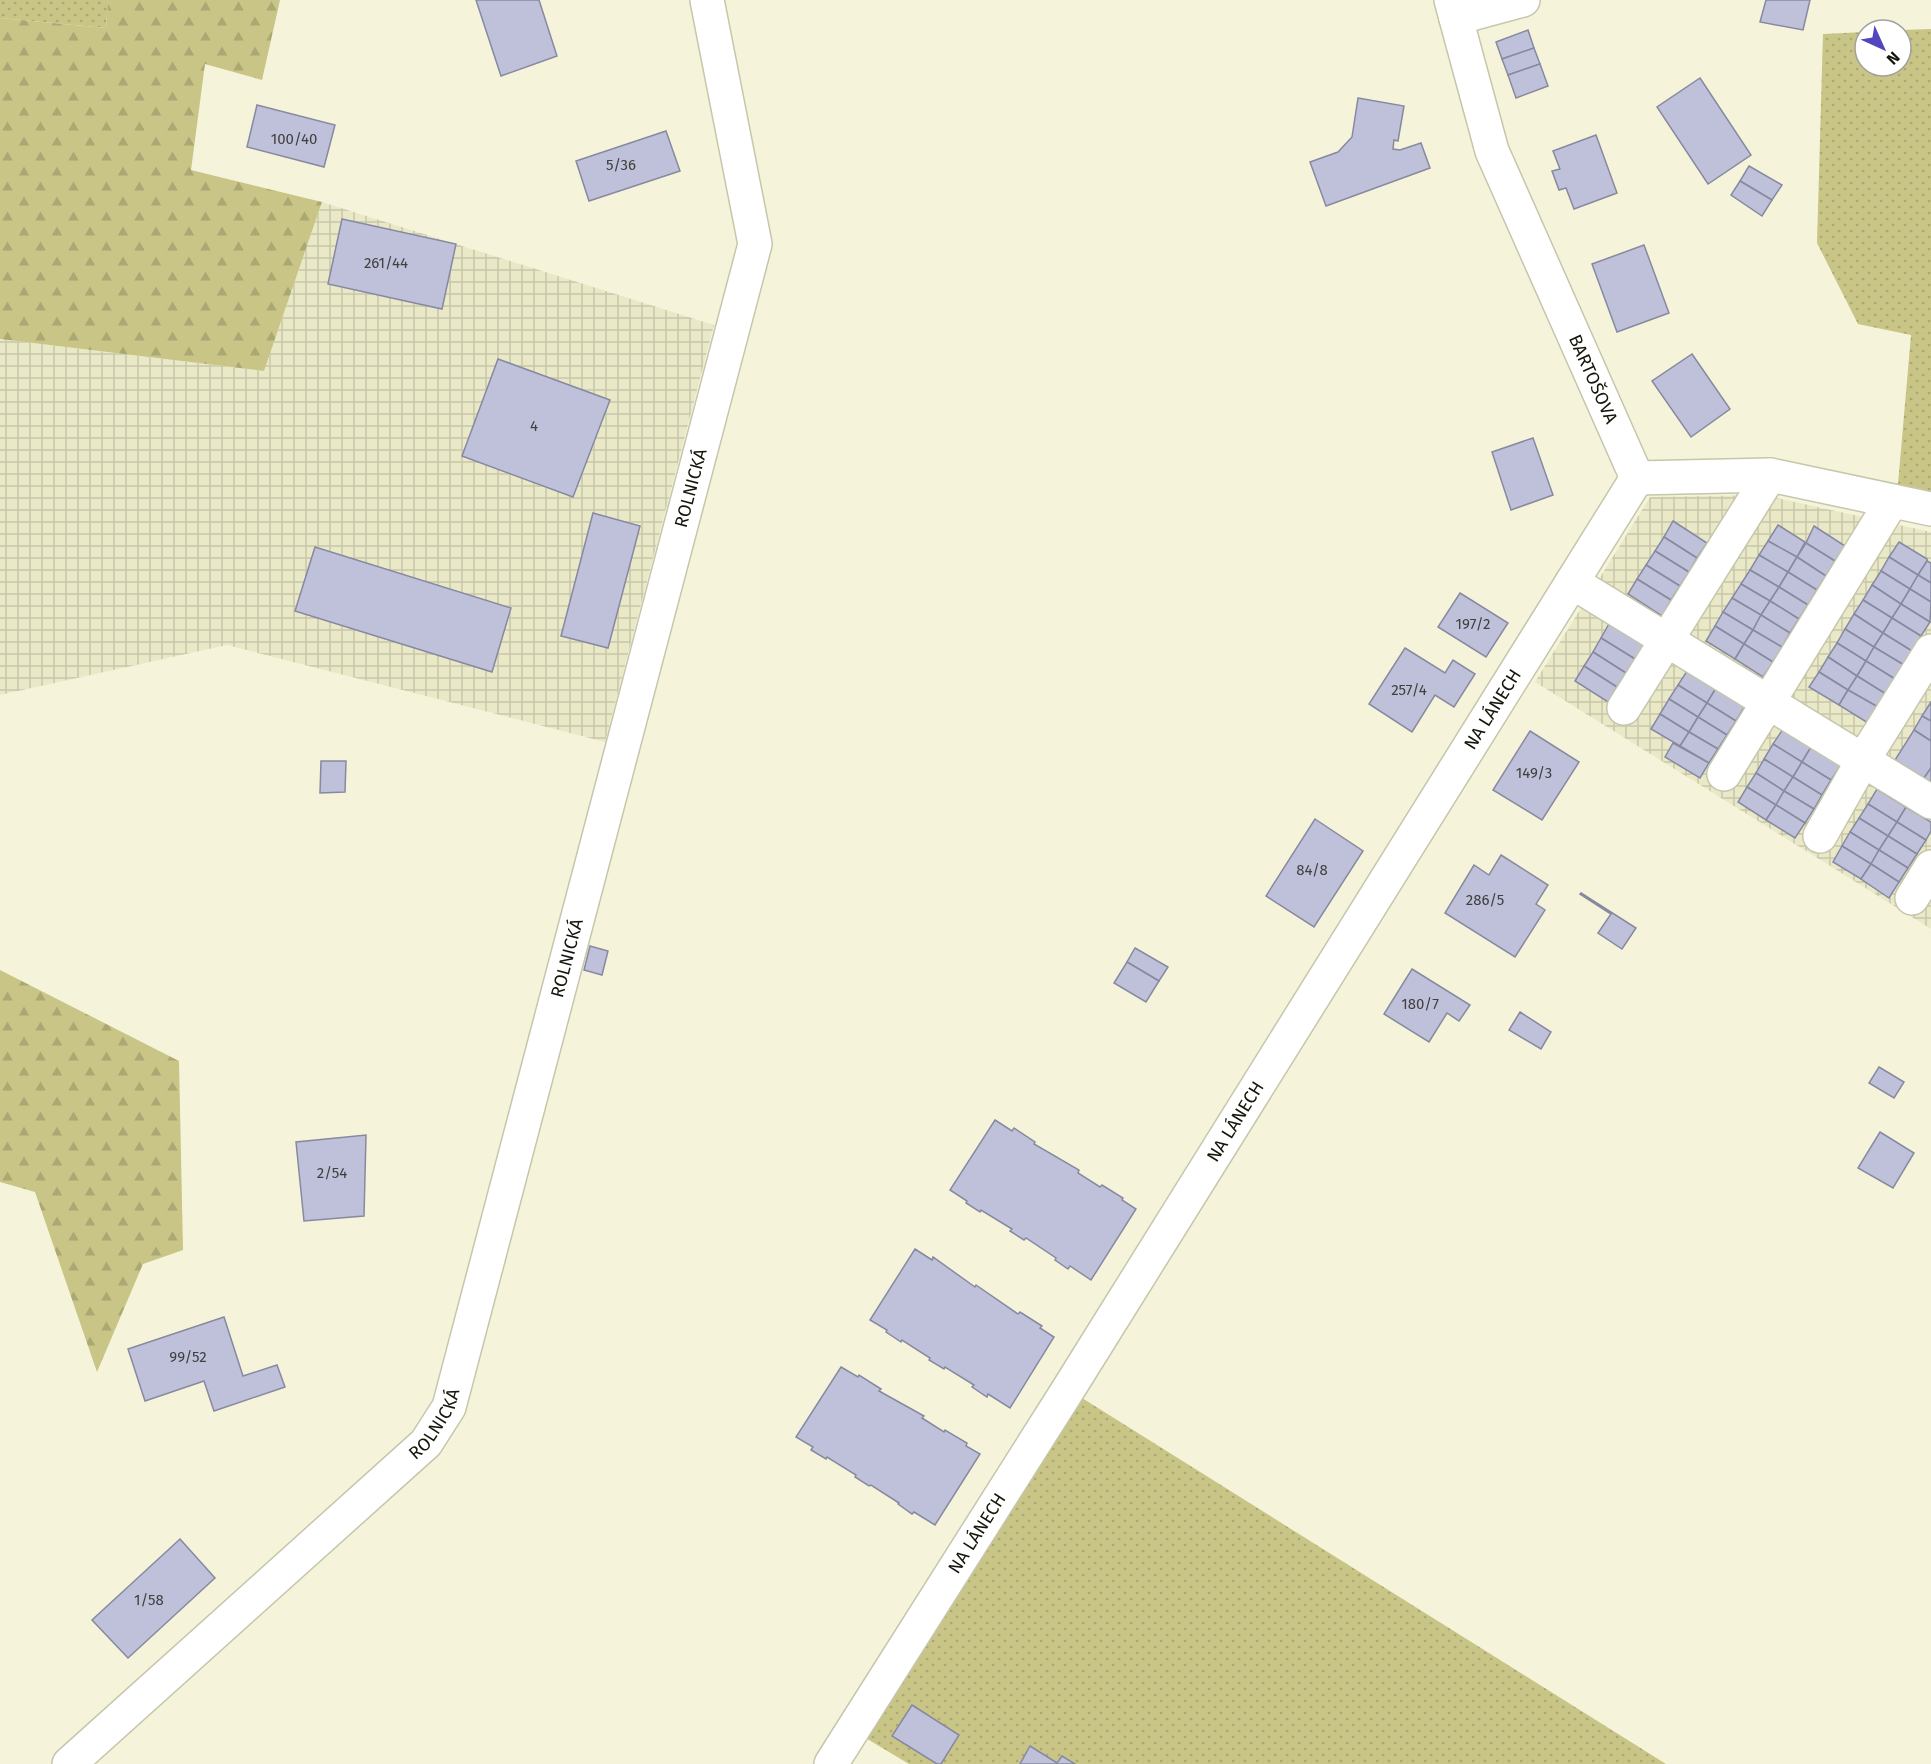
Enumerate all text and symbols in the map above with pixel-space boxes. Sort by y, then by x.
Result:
north arrow [1853,18,1913,78]
text: N [1883,48,1904,69]
house number: 100/40 [271,130,317,148]
house number: 5/36 [606,156,636,174]
house number: 261/44 [364,254,408,272]
street label: BARTOŠOVA [1564,331,1623,428]
house number: 4 [530,417,538,435]
street label: ROLNICKÁ [670,445,712,530]
house number: 197/2 [1456,615,1490,633]
street label: NA LÁNECH [1459,665,1526,754]
house number: 257/4 [1391,681,1427,699]
house number: 149/3 [1516,764,1552,782]
house number: 84/8 [1296,861,1328,879]
house number: 286/5 [1466,891,1504,909]
street label: ROLNICKÁ [546,915,588,1000]
house number: 180/7 [1401,995,1439,1013]
street label: NA LÁNECH [1202,1077,1269,1166]
house number: 2/54 [317,1164,347,1182]
house number: 99/52 [169,1348,207,1366]
street label: ROLNICKÁ [404,1385,465,1464]
street label: NA LÁNECH [944,1489,1011,1578]
house number: 1/58 [134,1591,164,1609]

